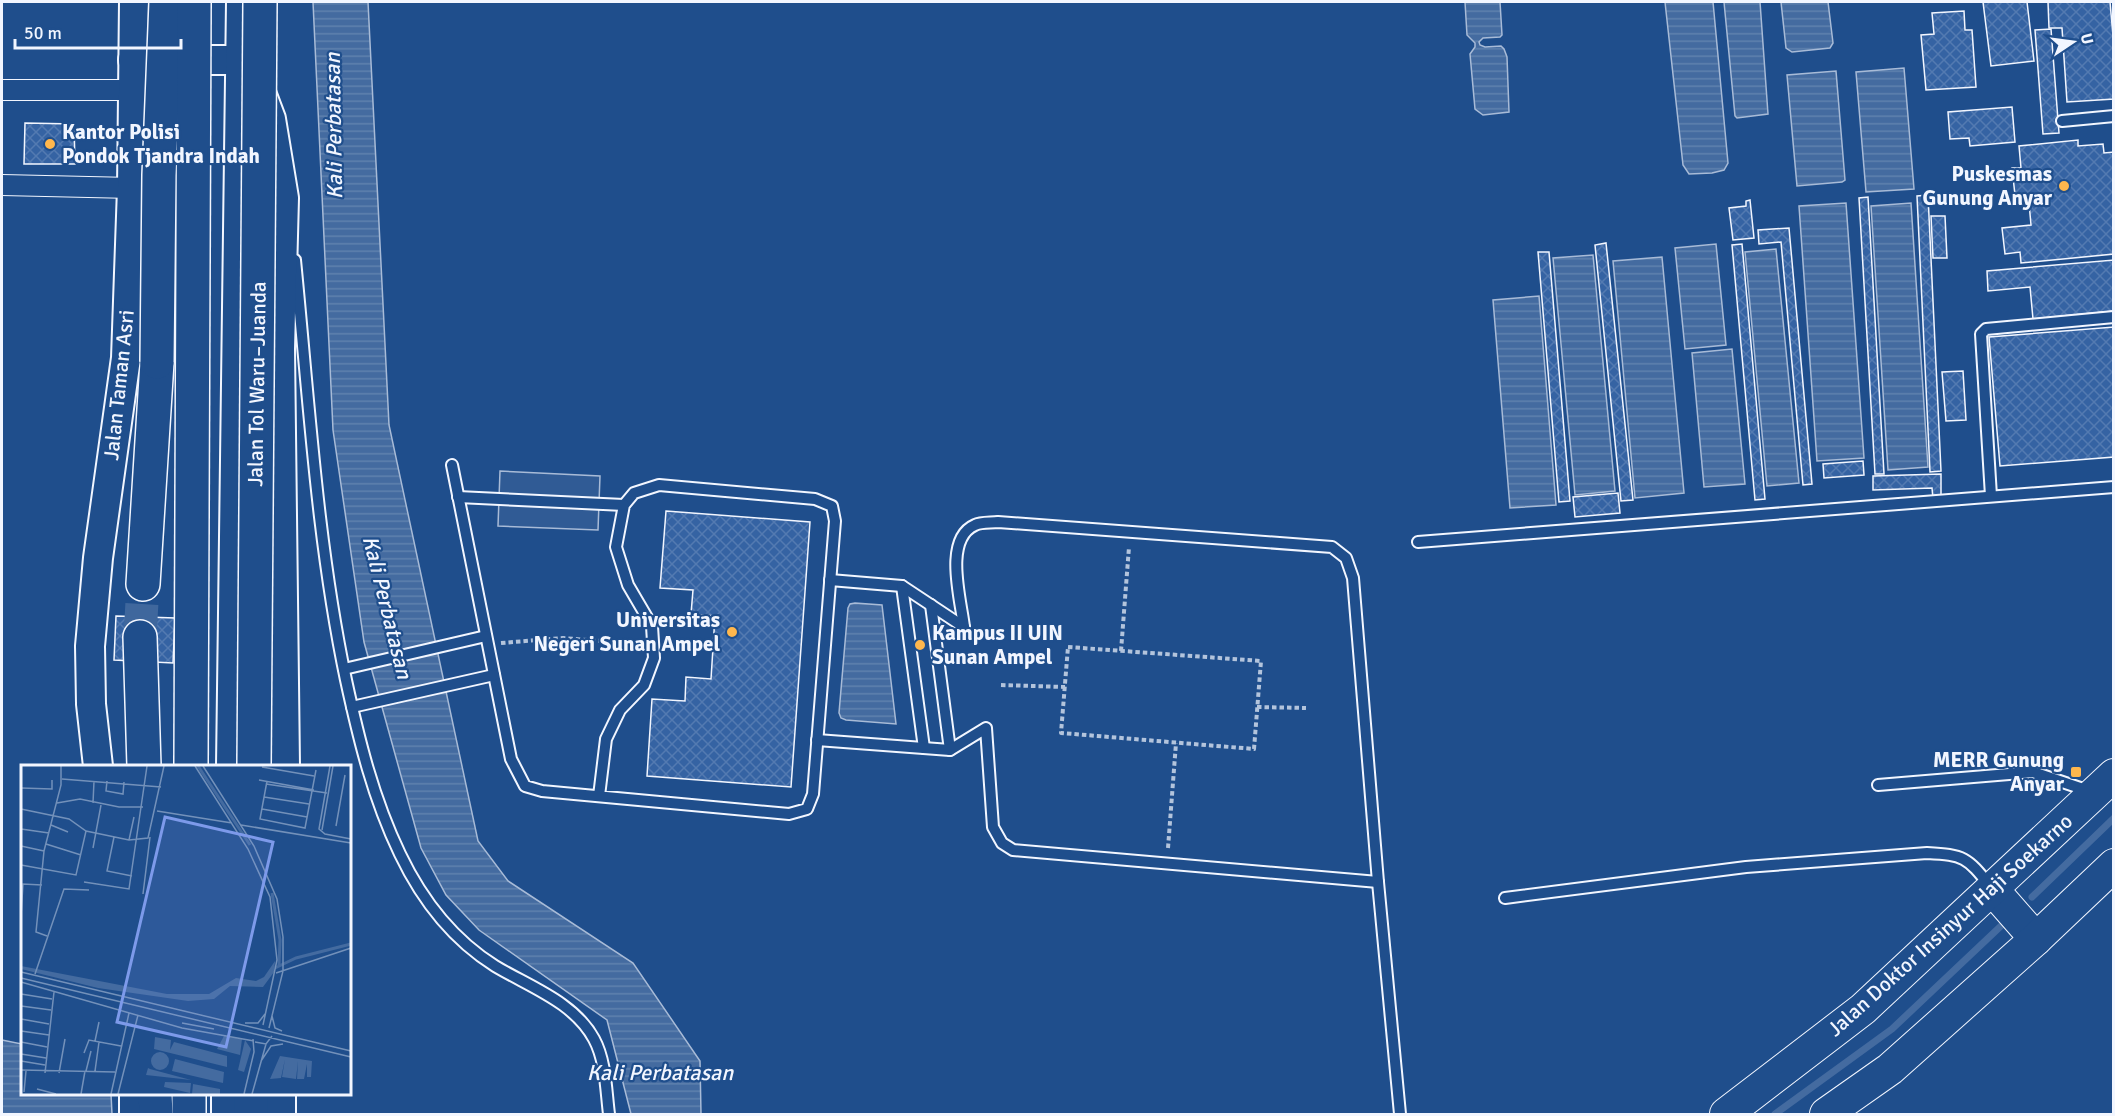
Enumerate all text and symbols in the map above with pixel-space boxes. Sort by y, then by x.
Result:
scale bar [15,12,182,50]
north arrow [2043,12,2103,72]
text: 50 m [24,22,62,44]
text: U [2076,31,2098,46]
water label: Kali Perbatasan [319,51,348,199]
place label: Kantor Polisi Pondok Tjandra Indah [62,119,260,169]
marker: Kantor Polisi Pondok Tjandra Indah [43,137,57,151]
place label: Puskesmas Gunung Anyar [1922,161,2053,211]
marker: Puskesmas Gunung Anyar [2057,179,2071,193]
street label: Jalan Tol Waru–Juanda [242,281,272,487]
street label: Jalan Taman Asri [98,308,140,462]
water label: Kali Perbatasan [357,533,419,682]
place label: Universitas Negeri Sunan Ampel [533,607,720,657]
place label: Kampus II UIN Sunan Ampel [932,620,1063,670]
marker: Universitas Negeri Sunan Ampel [725,625,739,639]
marker: Kampus II UIN Sunan Ampel [913,638,927,652]
place label: MERR Gunung Anyar [1933,747,2065,797]
inset map [21,765,351,1095]
marker: MERR Gunung Anyar [2069,765,2083,779]
street label: Jalan Doktor Insinyur Haji Soekarno [1822,808,2078,1042]
water label: Kali Perbatasan [587,1059,734,1086]

